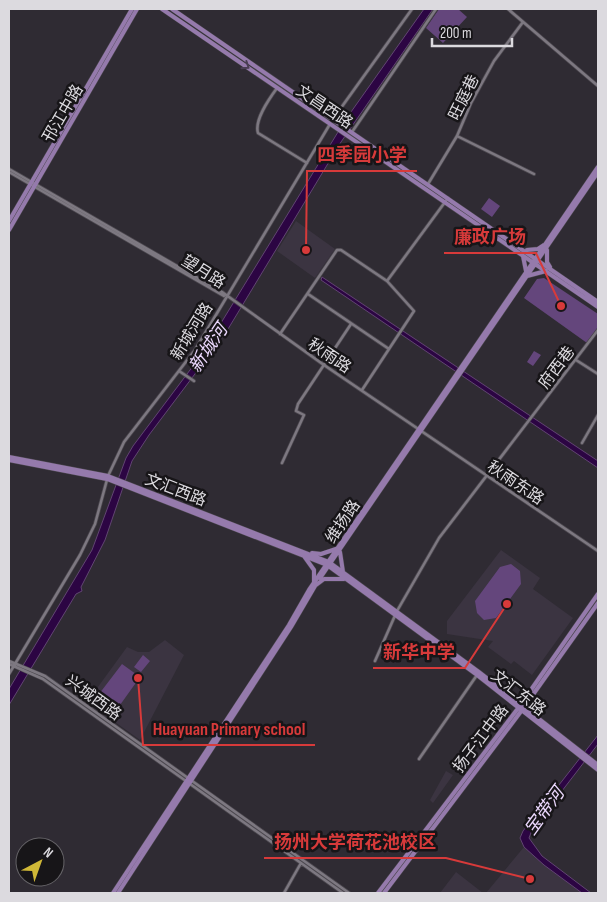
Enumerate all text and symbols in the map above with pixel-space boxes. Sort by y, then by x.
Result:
scale bar [432,15,512,47]
text: 200 m [440,24,472,43]
one-way arrow [240,60,249,70]
street label: 旺庭巷 [445,72,483,123]
street label: 邗江中路 [39,81,88,146]
street label: 文昌西路 [292,81,356,133]
callout: 四季园小学 [307,138,417,171]
text: 四季园小学 [317,145,407,166]
callout: 廉政广场 [444,220,536,253]
text: 廉政广场 [454,226,526,248]
street label: 望月路 [178,251,229,293]
street label: 新城河路 [166,299,216,363]
water label: 新城河 [184,320,232,376]
street label: 秋雨路 [304,335,354,378]
street label: 府西巷 [535,343,579,393]
street label: 秋雨东路 [483,457,547,509]
street label: 文汇西路 [142,470,209,511]
street label: 维扬路 [322,497,365,547]
callout: 新华中学 [373,635,465,668]
text: 新华中学 [383,642,455,663]
street label: 文汇东路 [487,666,549,720]
street label: 兴城西路 [62,672,125,725]
street label: 扬子江中路 [450,701,513,777]
callout: Huayuan Primary school [143,712,315,745]
text: Huayuan Primary school [153,719,305,740]
water label: 宝带河 [520,781,571,839]
callout: 扬州大学荷花池校区 [264,825,446,858]
text: 扬州大学荷花池校区 [274,832,436,853]
north arrow [15,837,65,887]
text: N [40,844,57,861]

